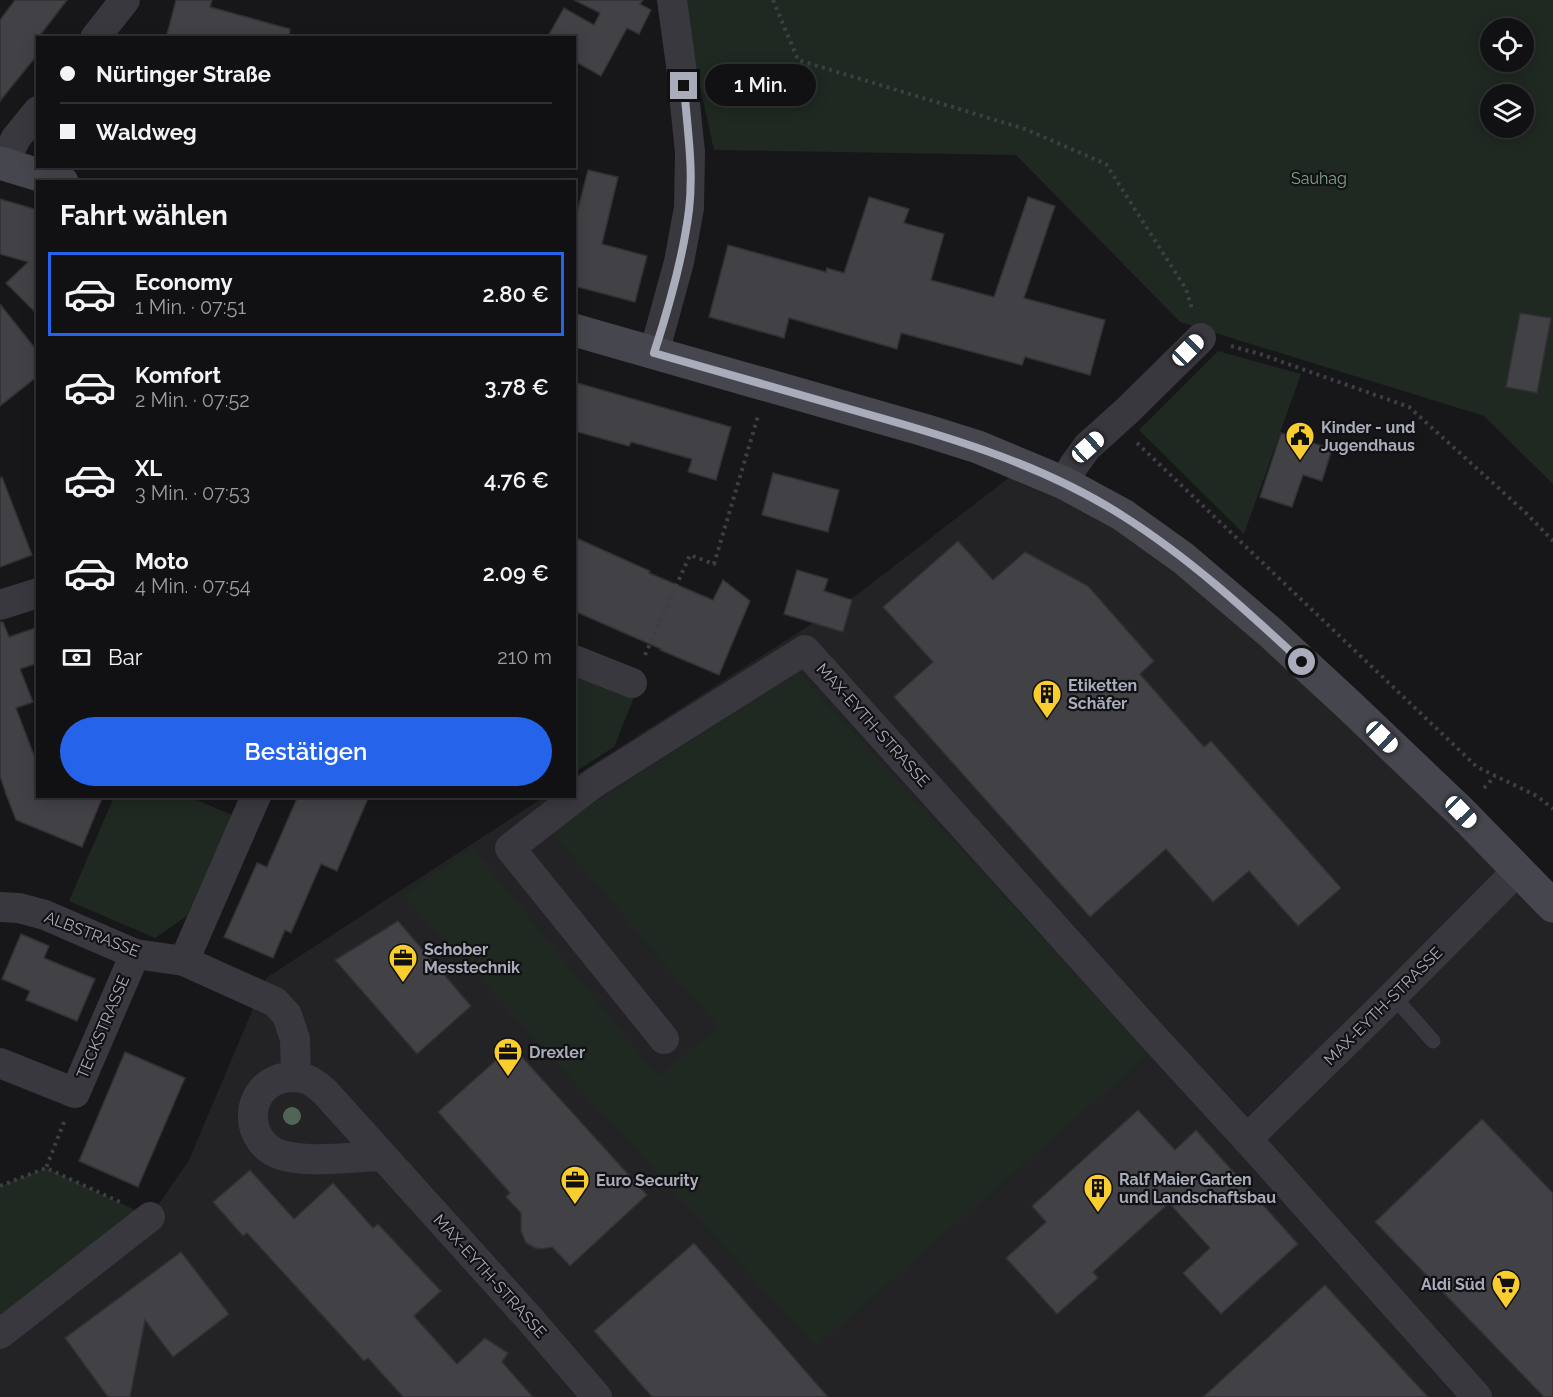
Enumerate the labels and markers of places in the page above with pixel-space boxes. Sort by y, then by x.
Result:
place label: Kinder - und Jugendhaus [1321,418,1415,455]
public building icon: Kinder - und Jugendhaus [1284,420,1316,462]
place label: Etiketten Schäfer [1068,676,1137,713]
building icon: Etiketten Schäfer [1031,678,1063,720]
place label: Schober Messtechnik [424,940,520,977]
office icon: Schober Messtechnik [387,942,419,984]
office icon: Drexler [492,1036,524,1078]
place label: Drexler [529,1043,585,1062]
office icon: Euro Security [559,1164,591,1206]
place label: Ralf Maier Garten und Landschaftsbau [1119,1170,1276,1207]
place label: Euro Security [596,1171,699,1190]
building icon: Ralf Maier Garten und Landschaftsbau [1082,1172,1114,1214]
supermarket icon: Aldi Süd [1490,1268,1522,1310]
place label: Aldi Süd [1421,1275,1485,1294]

